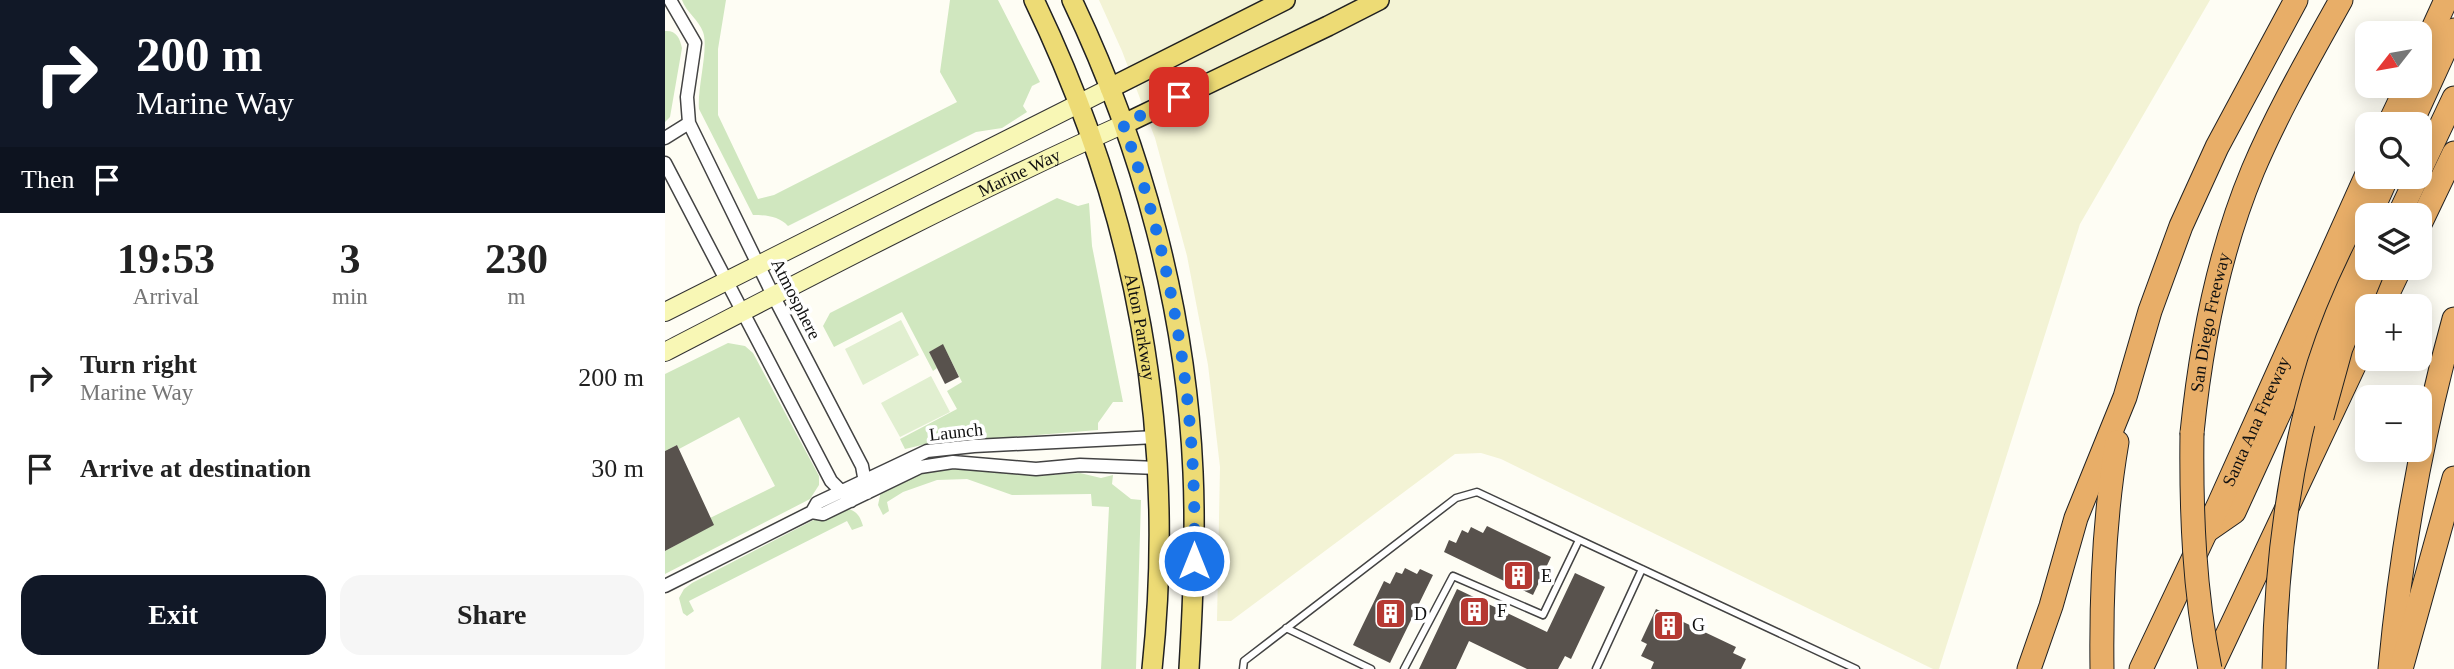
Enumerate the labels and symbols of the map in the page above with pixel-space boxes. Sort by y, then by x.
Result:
north arrow [2355,21,2433,98]
pin [1149,67,1209,127]
street label: Marine Way [975,145,1064,201]
street label: San Diego Freeway [2187,250,2234,394]
street label: Atmosphere [767,255,825,343]
street label: Alton Parkway [1121,271,1159,382]
street label: Santa Ana Freeway [2218,353,2294,489]
street label: Launch [928,419,984,445]
position arrow [1157,524,1231,598]
building icon: E [1501,559,1535,593]
place label: E [1541,566,1552,586]
building icon: F [1457,594,1491,628]
building icon: D [1374,597,1408,631]
place label: F [1497,601,1507,621]
place label: D [1414,604,1427,624]
building icon: G [1652,608,1686,642]
place label: G [1692,615,1705,635]

